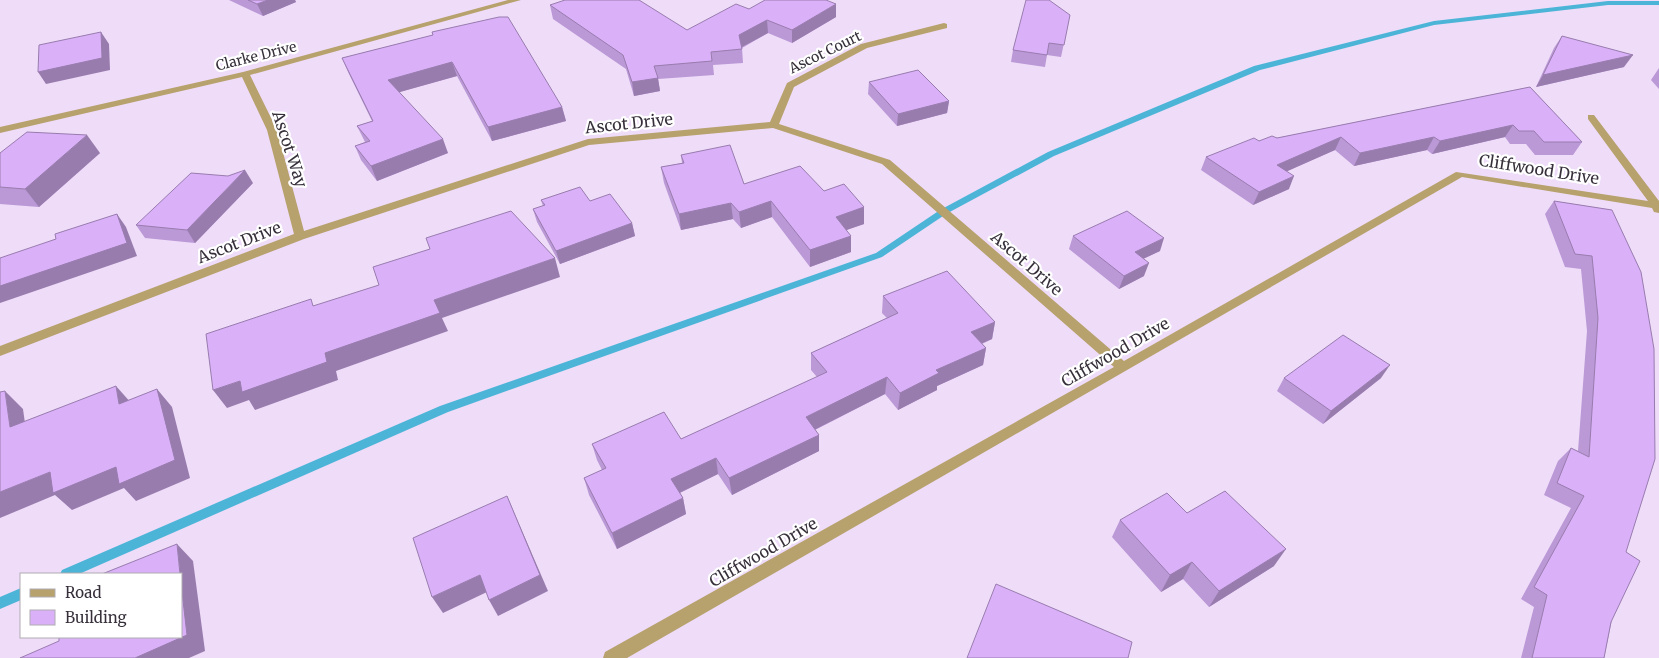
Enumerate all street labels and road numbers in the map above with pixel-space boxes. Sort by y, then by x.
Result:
street label: Ascot Court [785,27,865,78]
street label: Clarke Drive [214,37,298,75]
street label: Ascot Way [268,107,312,191]
street label: Ascot Drive [583,108,674,138]
street label: Cliffwood Drive [1478,150,1600,188]
street label: Ascot Drive [193,217,284,267]
street label: Ascot Drive [986,226,1067,299]
street label: Cliffwood Drive [1058,313,1172,391]
street label: Cliffwood Drive [706,513,820,591]

